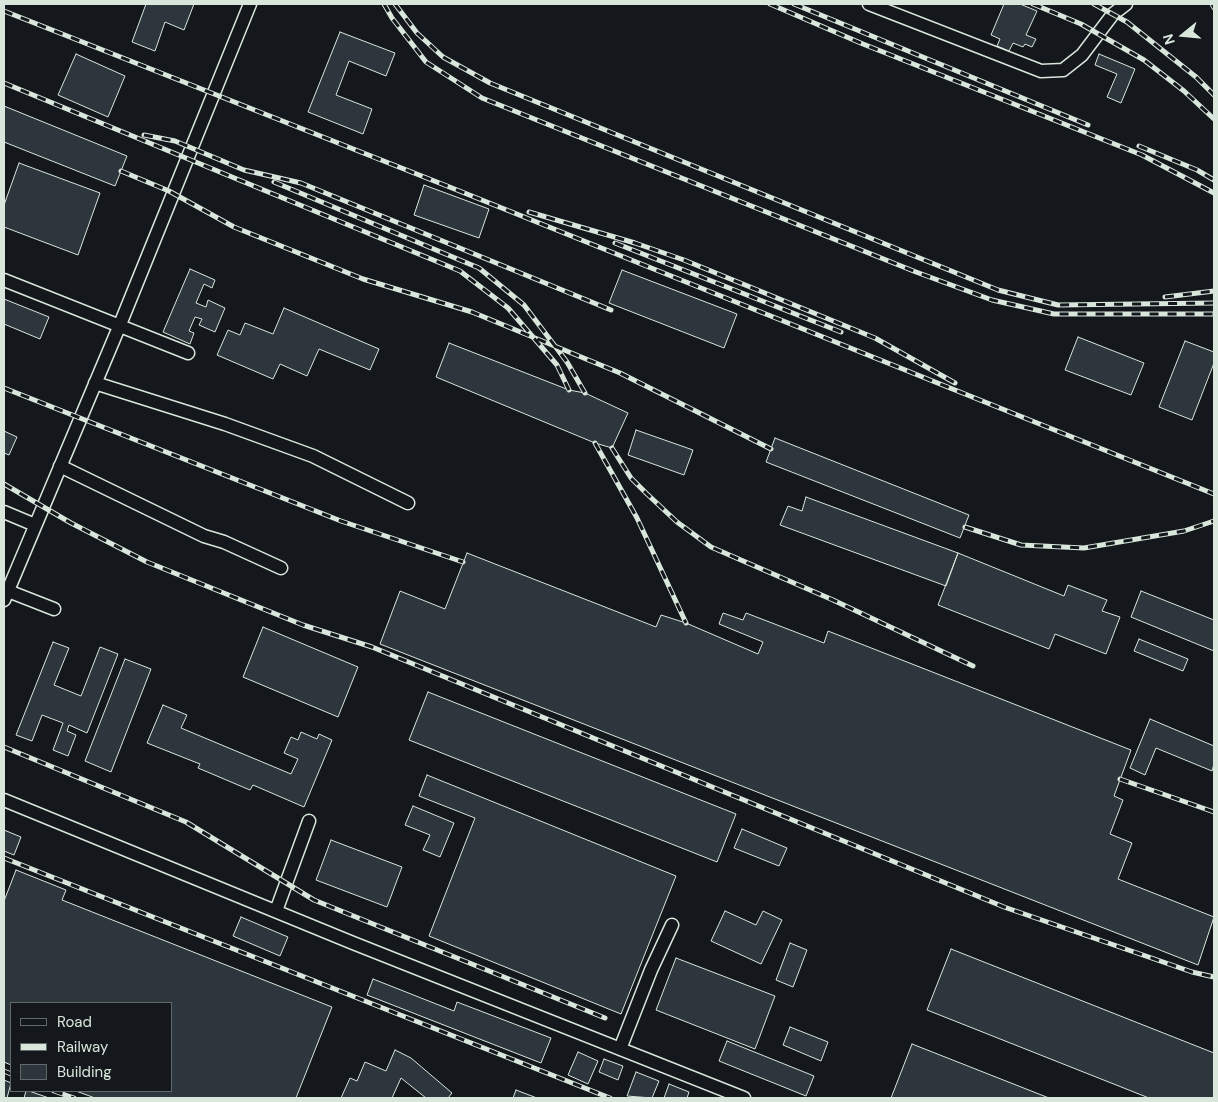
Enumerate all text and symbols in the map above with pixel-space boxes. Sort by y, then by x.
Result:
north arrow [1158,10,1208,60]
text: N [1159,32,1179,47]
legend [10,1002,172,1092]
text: Road [57,1012,92,1032]
text: Railway [57,1037,108,1057]
text: Building [57,1062,112,1082]

